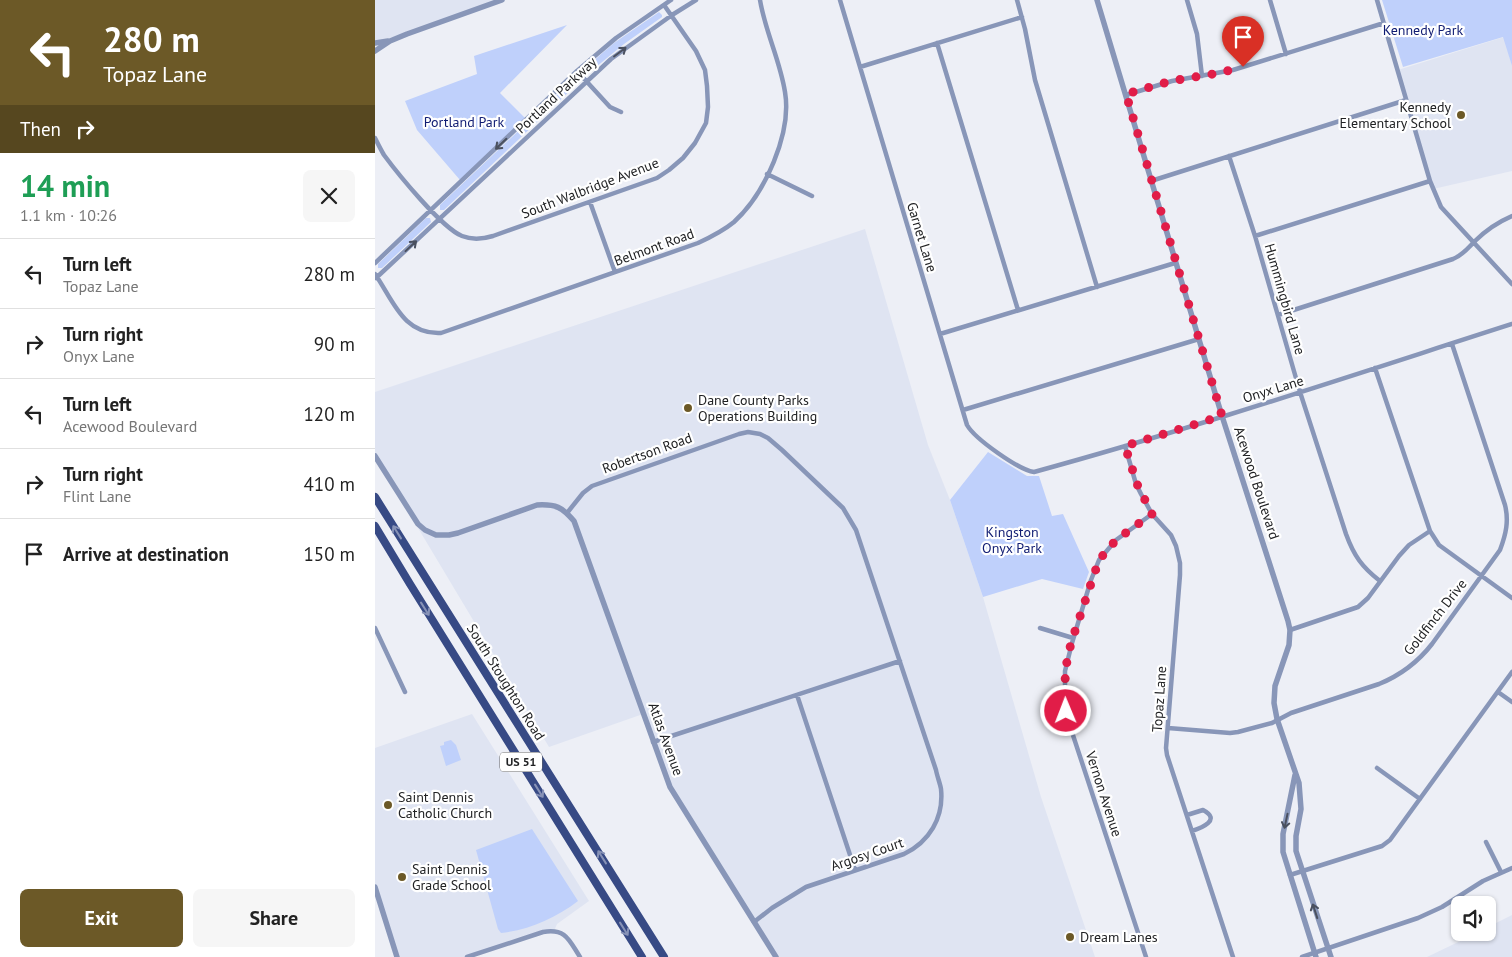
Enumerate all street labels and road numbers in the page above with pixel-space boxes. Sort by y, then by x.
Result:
street label: Portland Parkway [512,53,601,137]
street label: South Walbridge Avenue [519,153,661,223]
street label: Garnet Lane [903,200,941,274]
street label: Belmont Road [611,224,697,270]
street label: Hummingbird Lane [1261,241,1309,357]
street label: Onyx Lane [1240,371,1306,407]
street label: Acewood Boulevard [1230,424,1284,542]
street label: Robertson Road [600,428,694,478]
street label: Goldfinch Drive [1400,575,1470,659]
street label: South Stoughton Road [463,620,549,744]
street label: Topaz Lane [1148,665,1170,733]
street label: Atlas Avenue [644,700,688,778]
street label: Vernon Avenue [1081,748,1126,839]
road number: US 51 [500,752,542,772]
street label: Argosy Court [828,833,906,875]

